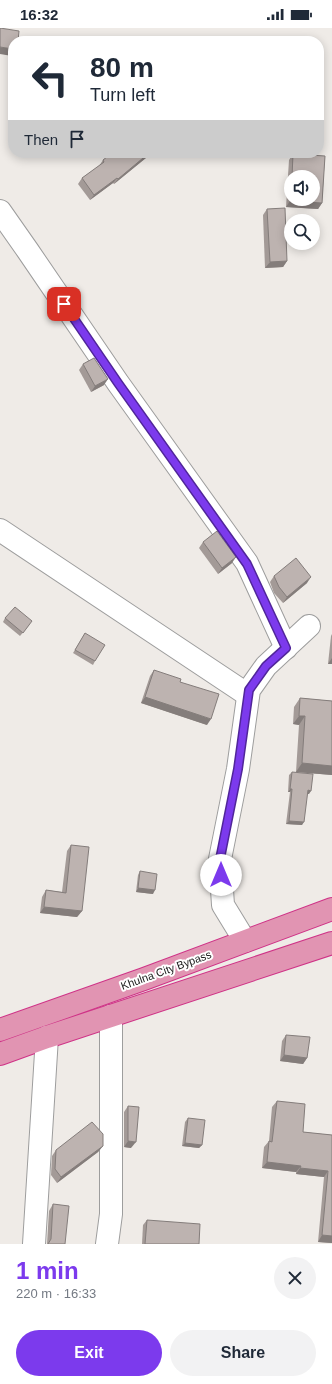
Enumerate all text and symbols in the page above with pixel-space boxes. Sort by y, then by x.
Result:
text: 16:32 [20,6,58,23]
icon: left [24,52,76,104]
text: 80 m [90,52,154,83]
text: Turn left [90,85,155,105]
icon: arrive [66,128,88,150]
text: Then [24,131,58,148]
map controls [284,170,320,250]
button: sound [284,170,320,206]
button: search [284,214,320,250]
pin [47,287,81,321]
icon: arrive [53,293,75,315]
position arrow [200,854,242,896]
street label: Khulna City Bypass [119,948,213,992]
text: 1 min [16,1257,79,1284]
button: close [274,1257,316,1299]
text: 220 m · 16:33 [16,1286,96,1301]
button: Exit [16,1330,162,1376]
button: Share [170,1330,316,1376]

